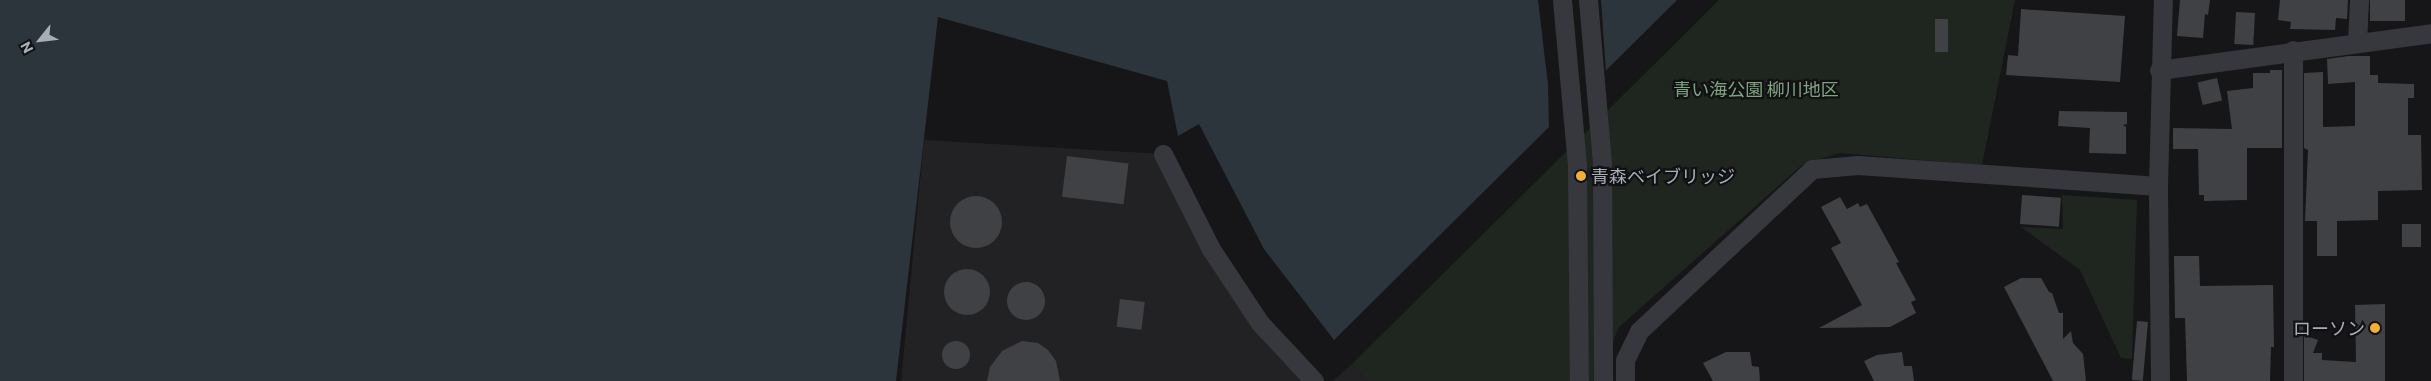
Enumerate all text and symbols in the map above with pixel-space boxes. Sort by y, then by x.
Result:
north arrow [15,15,65,65]
text: N [16,39,36,56]
park label: 青い海公園 柳川地区 [1673,78,1839,100]
place label: 青森ベイブリッジ [1591,165,1735,187]
marker: 青森ベイブリッジ [1575,170,1587,182]
place label: ローソン [2293,317,2365,339]
marker: ローソン [2369,322,2381,334]

